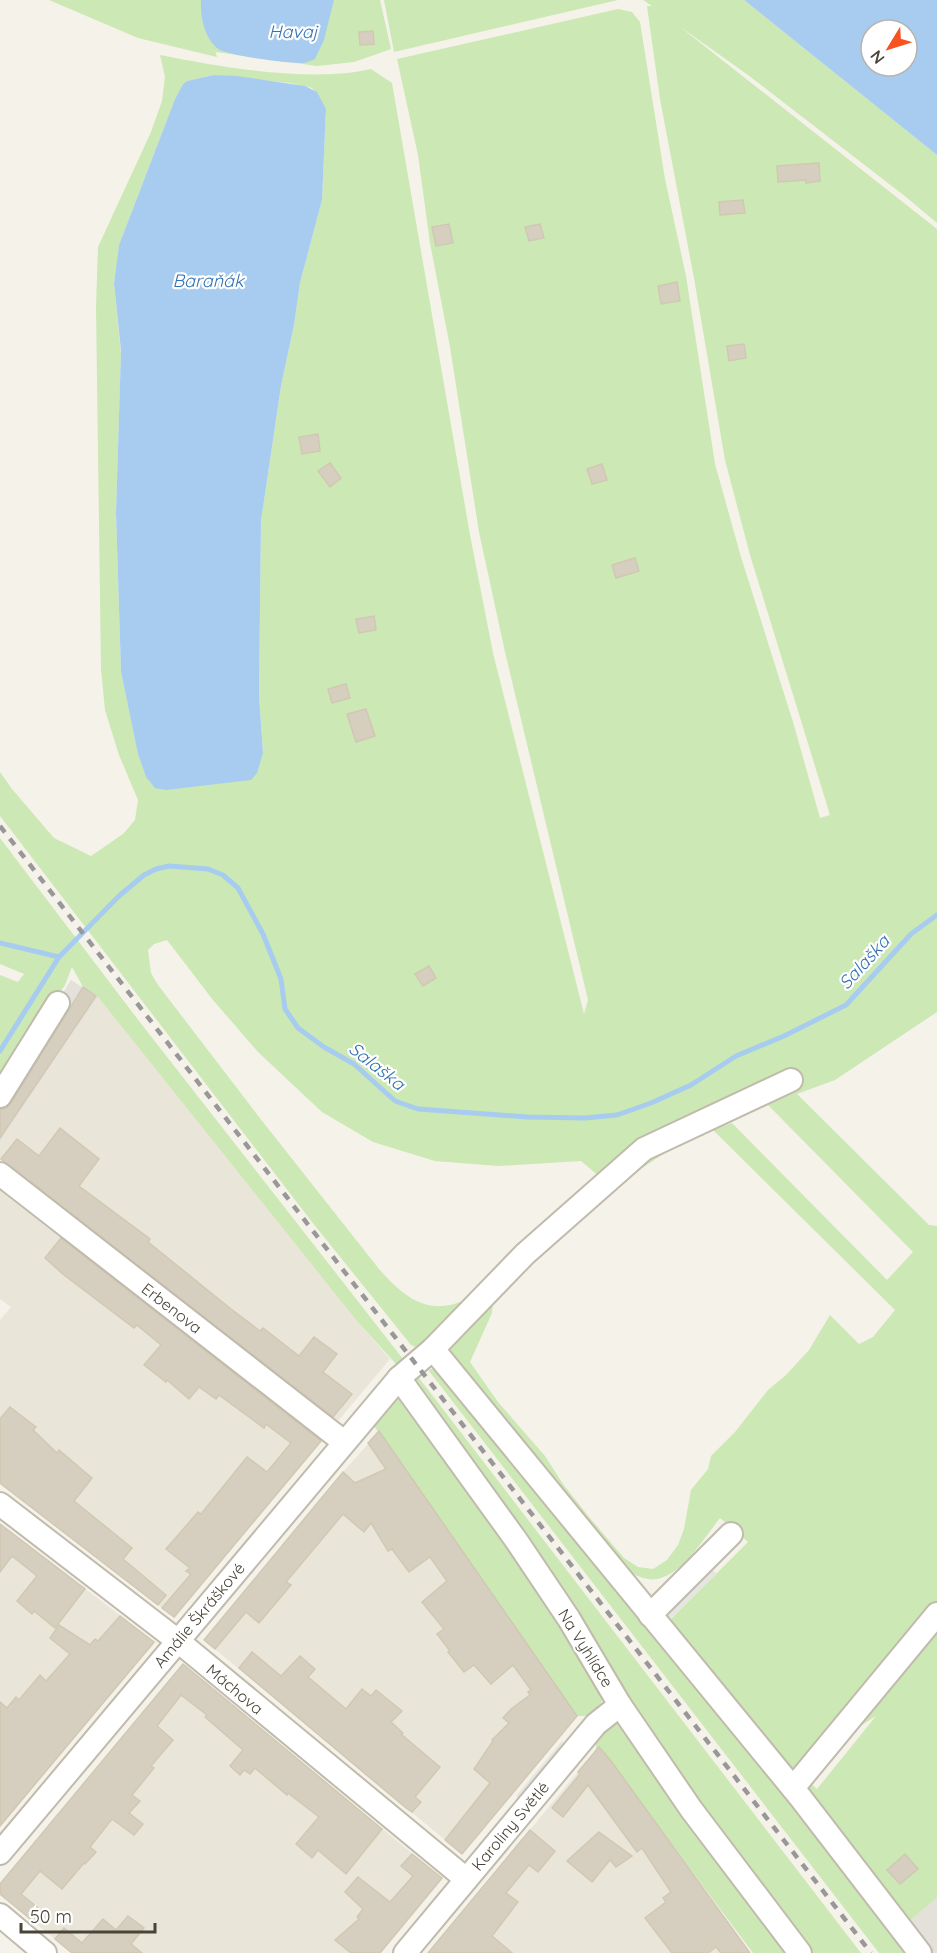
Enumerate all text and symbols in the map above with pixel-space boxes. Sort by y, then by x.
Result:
north arrow [859,18,919,78]
water label: Havaj [269,20,319,43]
text: N [866,46,889,68]
water label: Baraňák [172,269,245,292]
water label: Salaška [834,929,895,994]
water label: Salaška [344,1037,411,1096]
street label: Erbenova [138,1278,206,1338]
street label: Amálie Škráškové [149,1558,249,1672]
street label: Na Vyhlídce [554,1605,618,1691]
street label: Máchova [203,1659,267,1719]
street label: Karoliny Světlé [467,1777,553,1875]
scale bar [21,1896,154,1934]
text: 50 m [30,1905,72,1928]

